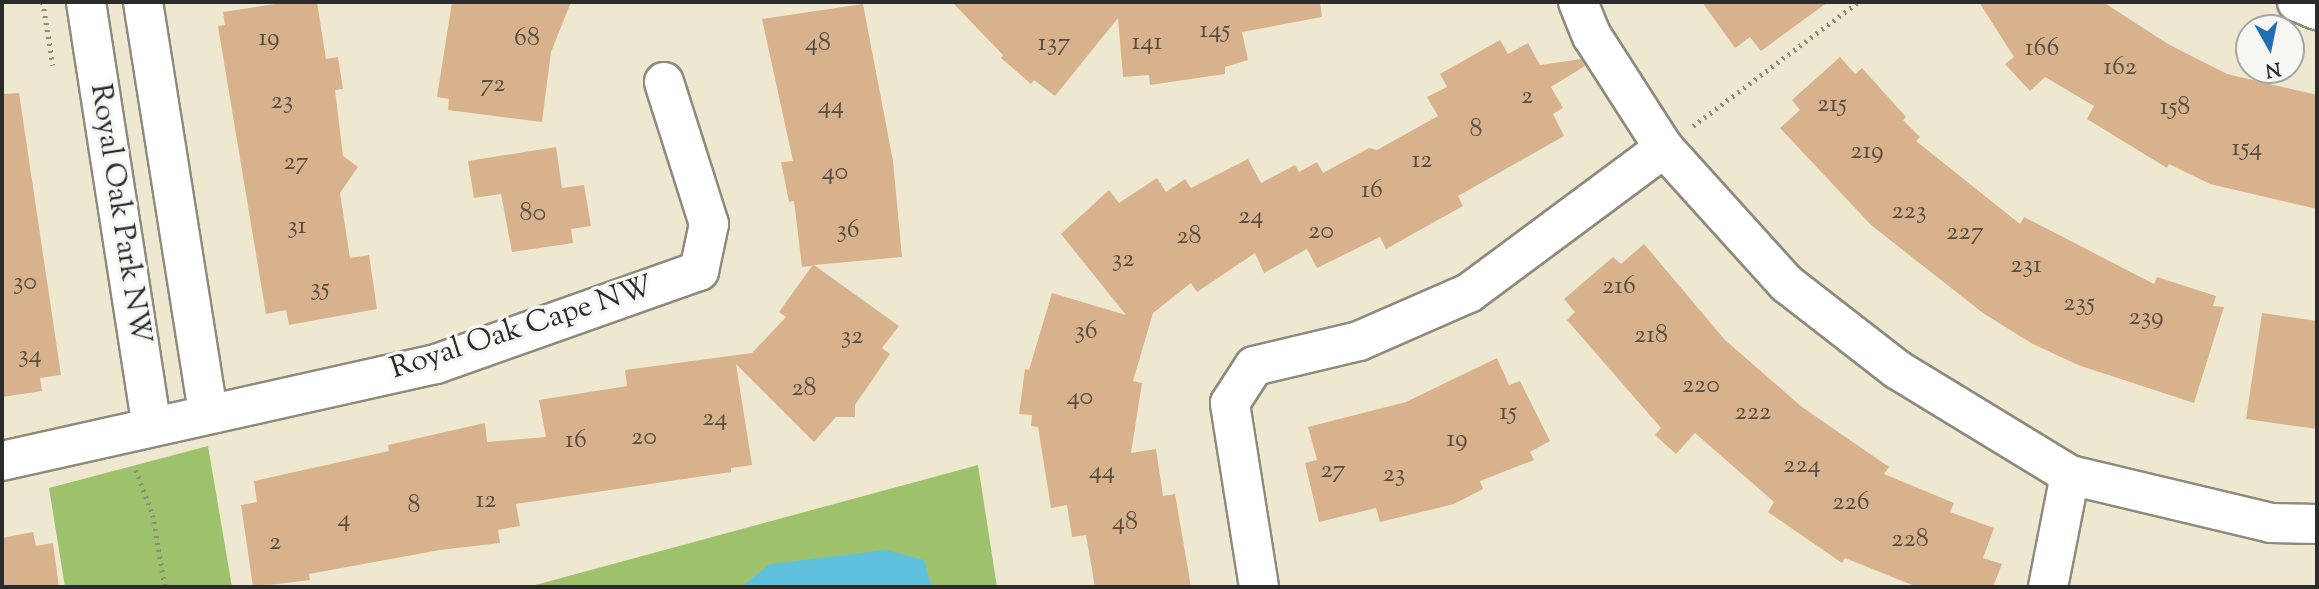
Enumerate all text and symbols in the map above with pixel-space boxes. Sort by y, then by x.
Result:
north arrow [2235,14,2305,84]
house number: 145 [1200,15,1230,47]
house number: 19 [258,23,280,55]
house number: 68 [514,23,540,55]
house number: 141 [1132,27,1162,59]
house number: 48 [805,28,831,60]
house number: 137 [1038,28,1070,60]
house number: 166 [2025,33,2059,65]
house number: 162 [2103,52,2137,84]
text: N [2263,54,2283,83]
house number: 72 [481,69,505,101]
street label: Royal Oak Park NW [81,81,157,347]
house number: 2 [1521,81,1533,113]
house number: 23 [271,86,293,118]
house number: 215 [1817,89,1847,121]
house number: 44 [818,91,844,123]
house number: 158 [2160,92,2190,124]
house number: 8 [1470,114,1482,146]
house number: 154 [2232,133,2262,165]
house number: 219 [1850,136,1884,168]
house number: 12 [1411,145,1433,177]
house number: 27 [283,147,309,179]
house number: 40 [822,157,848,189]
house number: 16 [1361,175,1383,207]
house number: 223 [1892,196,1926,228]
house number: 80 [520,198,546,230]
house number: 24 [1238,201,1264,233]
house number: 31 [287,211,307,243]
house number: 36 [836,215,860,247]
house number: 20 [1308,216,1334,248]
house number: 227 [1946,217,1984,249]
house number: 28 [1176,221,1202,253]
house number: 32 [1112,244,1134,276]
house number: 231 [2010,250,2042,282]
house number: 30 [13,267,37,299]
street label: Royal Oak Cape NW [386,270,658,388]
house number: 216 [1602,271,1636,303]
house number: 35 [310,273,330,305]
house number: 235 [2063,288,2095,320]
house number: 239 [2128,302,2164,334]
house number: 36 [1074,316,1098,348]
house number: 218 [1634,320,1668,352]
house number: 32 [841,321,863,353]
house number: 34 [18,340,42,372]
house number: 220 [1682,370,1720,402]
house number: 28 [791,373,817,405]
house number: 40 [1067,382,1093,414]
house number: 15 [1499,397,1517,429]
house number: 222 [1735,397,1771,429]
house number: 24 [702,403,728,435]
house number: 20 [631,422,657,454]
house number: 19 [1446,424,1468,456]
house number: 16 [565,425,587,457]
house number: 224 [1783,450,1821,482]
house number: 27 [1320,455,1346,487]
house number: 44 [1089,456,1115,488]
house number: 23 [1383,459,1405,491]
house number: 12 [475,485,497,517]
house number: 226 [1832,487,1870,519]
house number: 8 [408,490,420,522]
house number: 4 [337,504,351,536]
house number: 48 [1112,507,1138,539]
house number: 228 [1891,524,1929,556]
house number: 2 [269,527,281,559]

